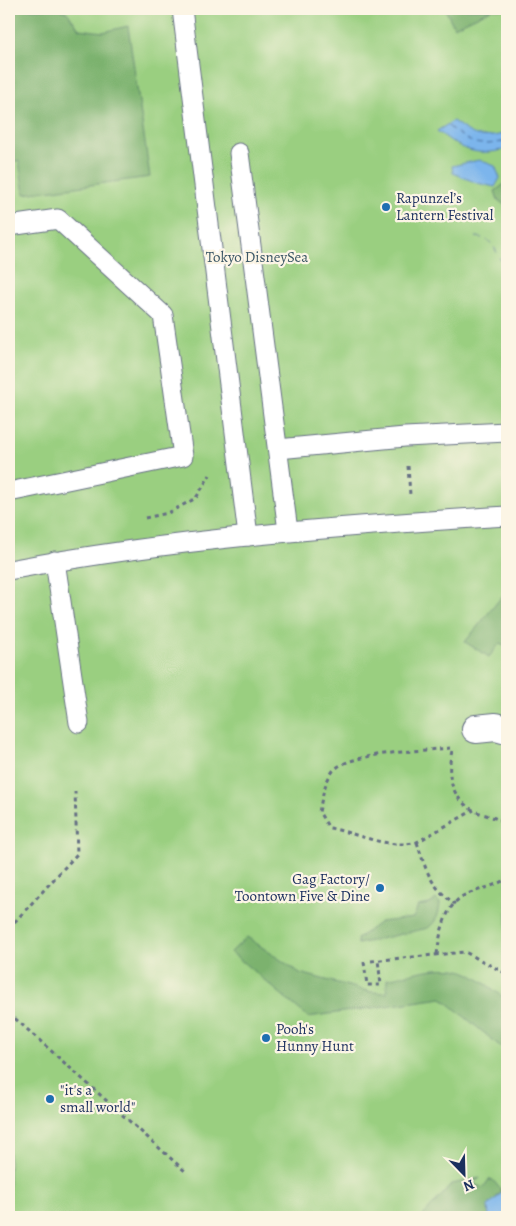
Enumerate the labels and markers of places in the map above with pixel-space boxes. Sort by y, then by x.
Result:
place label: Rapunzel’s Lantern Festival [396,188,494,225]
marker: Rapunzel’s Lantern Festival [380,201,392,213]
place label: Gag Factory/ Toontown Five & Dine [235,869,370,906]
marker: Gag Factory/ Toontown Five & Dine [374,882,386,894]
place label: Pooh's Hunny Hunt [276,1019,354,1056]
marker: Pooh's Hunny Hunt [260,1032,272,1044]
place label: "it's a small world" [60,1080,136,1117]
marker: "it's a small world" [44,1093,56,1105]

